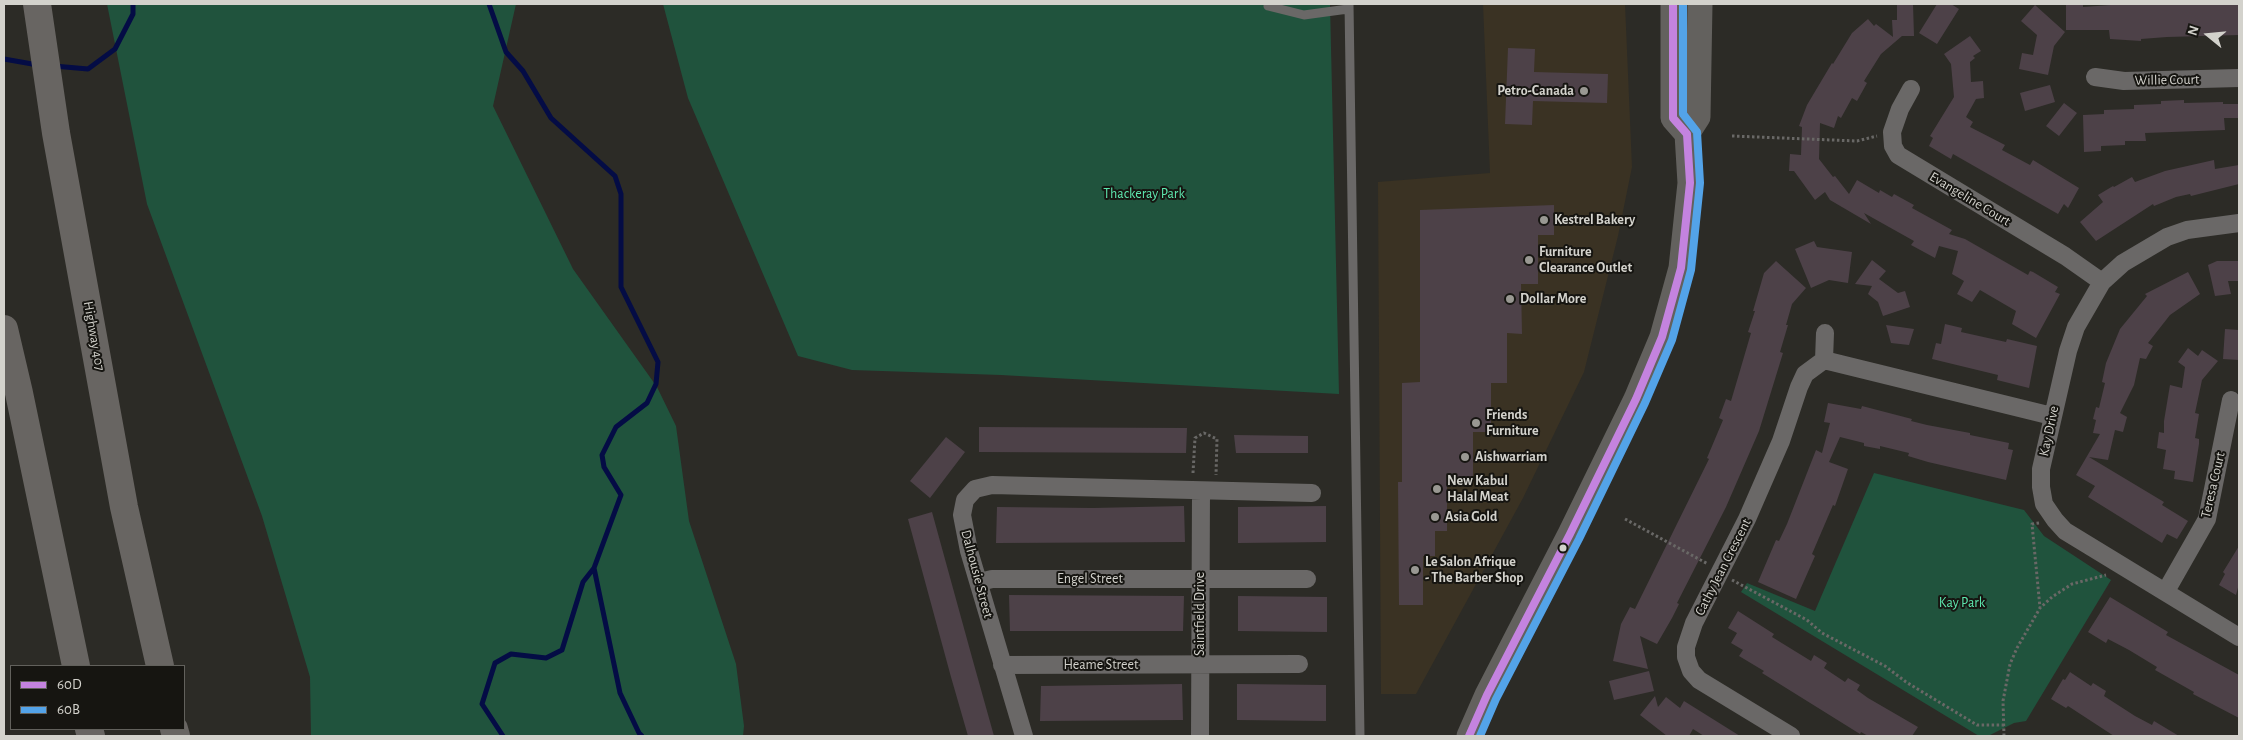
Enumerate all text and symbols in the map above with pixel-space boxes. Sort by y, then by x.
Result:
north arrow [2183,10,2233,60]
text: N [2186,24,2202,37]
street label: Willie Court [2134,71,2200,89]
place label: Petro-Canada [1497,83,1574,99]
marker: Petro-Canada [1578,85,1590,97]
street label: Evangeline Court [1926,168,2014,230]
park label: Thackeray Park [1103,186,1185,202]
place label: Kestrel Bakery [1554,212,1635,228]
marker: Kestrel Bakery [1538,214,1550,226]
place label: Furniture Clearance Outlet [1539,244,1632,276]
marker: Furniture Clearance Outlet [1523,254,1535,266]
place label: Dollar More [1520,291,1586,307]
marker: Dollar More [1504,293,1516,305]
street label: Highway 407 [80,300,108,372]
street label: Kay Drive [2035,404,2063,458]
place label: Friends Furniture [1486,407,1538,440]
marker: Friends Furniture [1470,417,1482,429]
place label: Aishwarriam [1475,449,1547,465]
street label: Teresa Court [2197,450,2229,520]
marker: Aishwarriam [1459,451,1471,463]
place label: New Kabul Halal Meat [1447,473,1508,506]
marker: New Kabul Halal Meat [1431,483,1443,495]
place label: Asia Gold [1445,509,1497,525]
marker: Asia Gold [1429,511,1441,523]
street label: Cathy Jean Crescent [1691,516,1755,618]
street label: Dalhousie Street [957,528,997,620]
unlabelled marker [1558,543,1568,553]
place label: Le Salon Afrique - The Barber Shop [1425,554,1524,586]
marker: Le Salon Afrique - The Barber Shop [1409,564,1421,576]
street label: Engel Street [1057,571,1123,587]
street label: Saintfield Drive [1192,572,1208,656]
park label: Kay Park [1939,595,1985,611]
street label: Heame Street [1064,657,1138,673]
legend [10,665,185,730]
text: 60D [57,677,82,692]
text: 60B [57,702,80,717]

